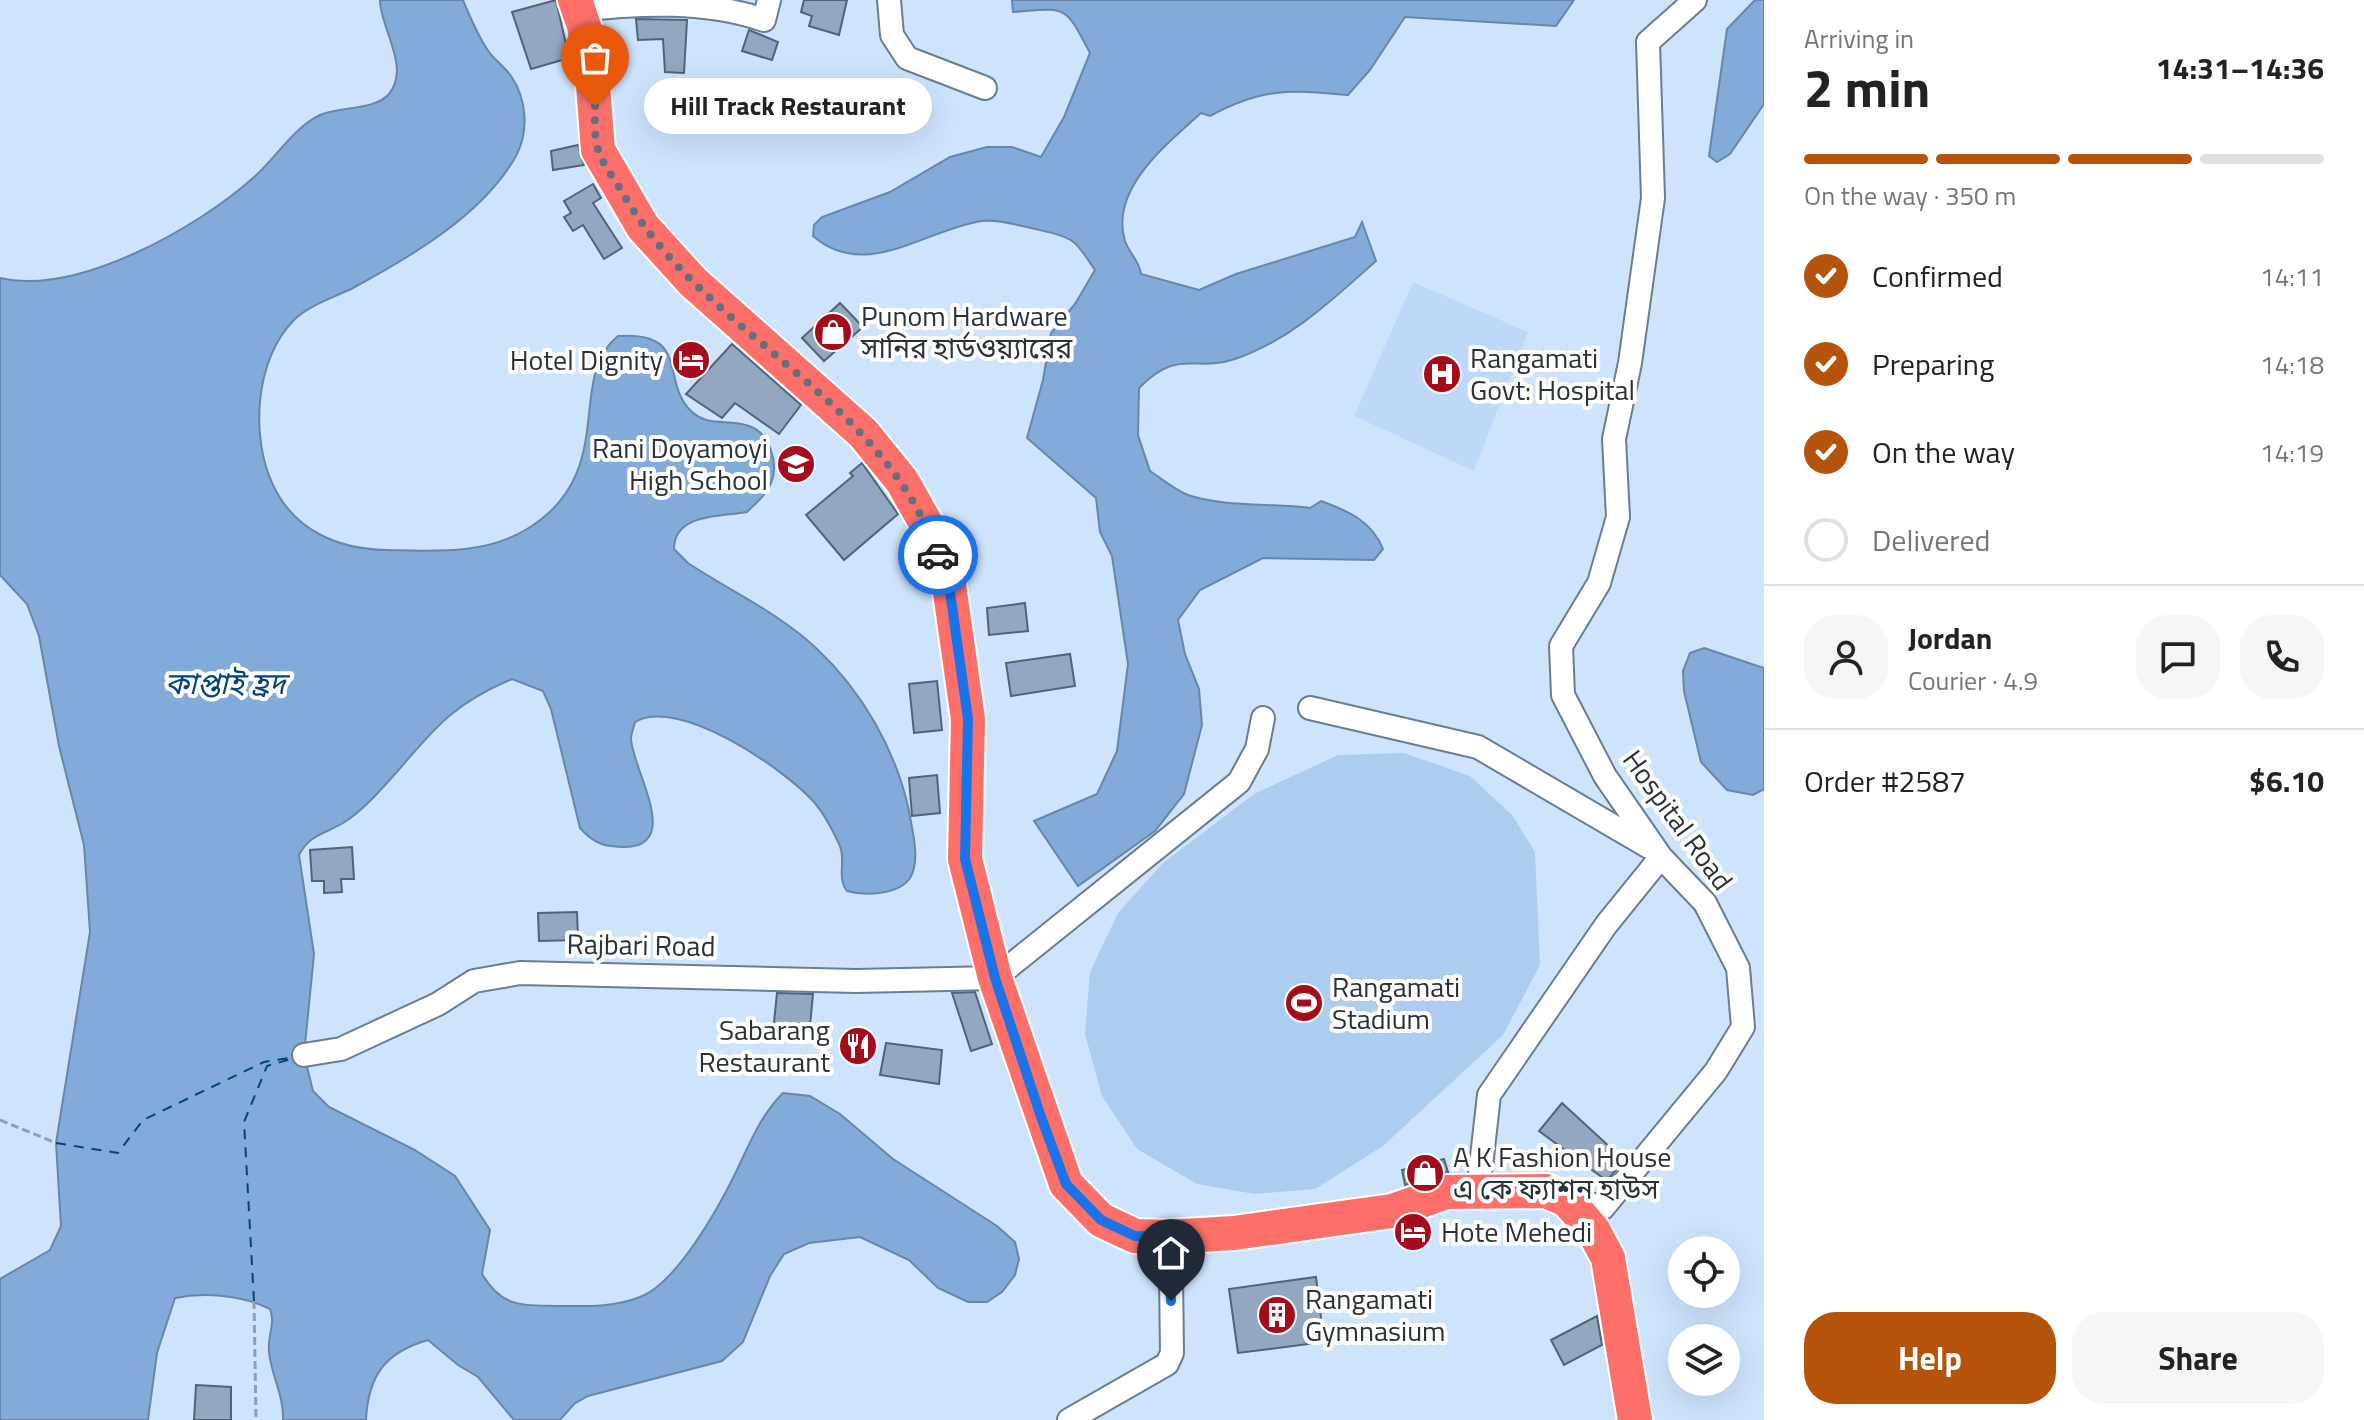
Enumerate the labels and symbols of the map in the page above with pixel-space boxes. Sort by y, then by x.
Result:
pin [561,24,629,106]
callout: Hill Track Restaurant [643,78,931,134]
place label: Punom Hardware সানির হার্ডওয়্যারের [860,294,1072,369]
shop icon: Punom Hardware সানির হার্ডওয়্যারের [812,311,854,353]
place label: Rangamati Govt: Hospital [1470,336,1635,411]
place label: Hotel Dignity [510,338,663,381]
hotel icon: Hotel Dignity [670,339,712,381]
hospital icon: Rangamati Govt: Hospital [1421,353,1463,395]
place label: Rani Doyamoyi High School [592,426,768,501]
school or university icon: Rani Doyamoyi High School [775,443,817,485]
courier [898,515,978,595]
water label: কাপ্তাই হ্রদ [165,660,291,706]
street label: Hospital Road [1613,741,1744,899]
street label: Rajbari Road [566,922,716,967]
place label: Rangamati Stadium [1332,965,1460,1040]
sports icon: Rangamati Stadium [1283,982,1325,1024]
place label: Sabarang Restaurant [699,1008,830,1083]
restaurant icon: Sabarang Restaurant [837,1025,879,1067]
place label: A K Fashion House এ কে ফ্যাশন হাউস [1453,1135,1672,1210]
shop icon: A K Fashion House এ কে ফ্যাশন হাউস [1404,1152,1446,1194]
place label: Hote Mehedi [1441,1210,1592,1253]
hotel icon: Hote Mehedi [1392,1211,1434,1253]
pin [1137,1219,1205,1301]
place label: Rangamati Gymnasium [1305,1277,1445,1352]
building icon: Rangamati Gymnasium [1256,1294,1298,1336]

